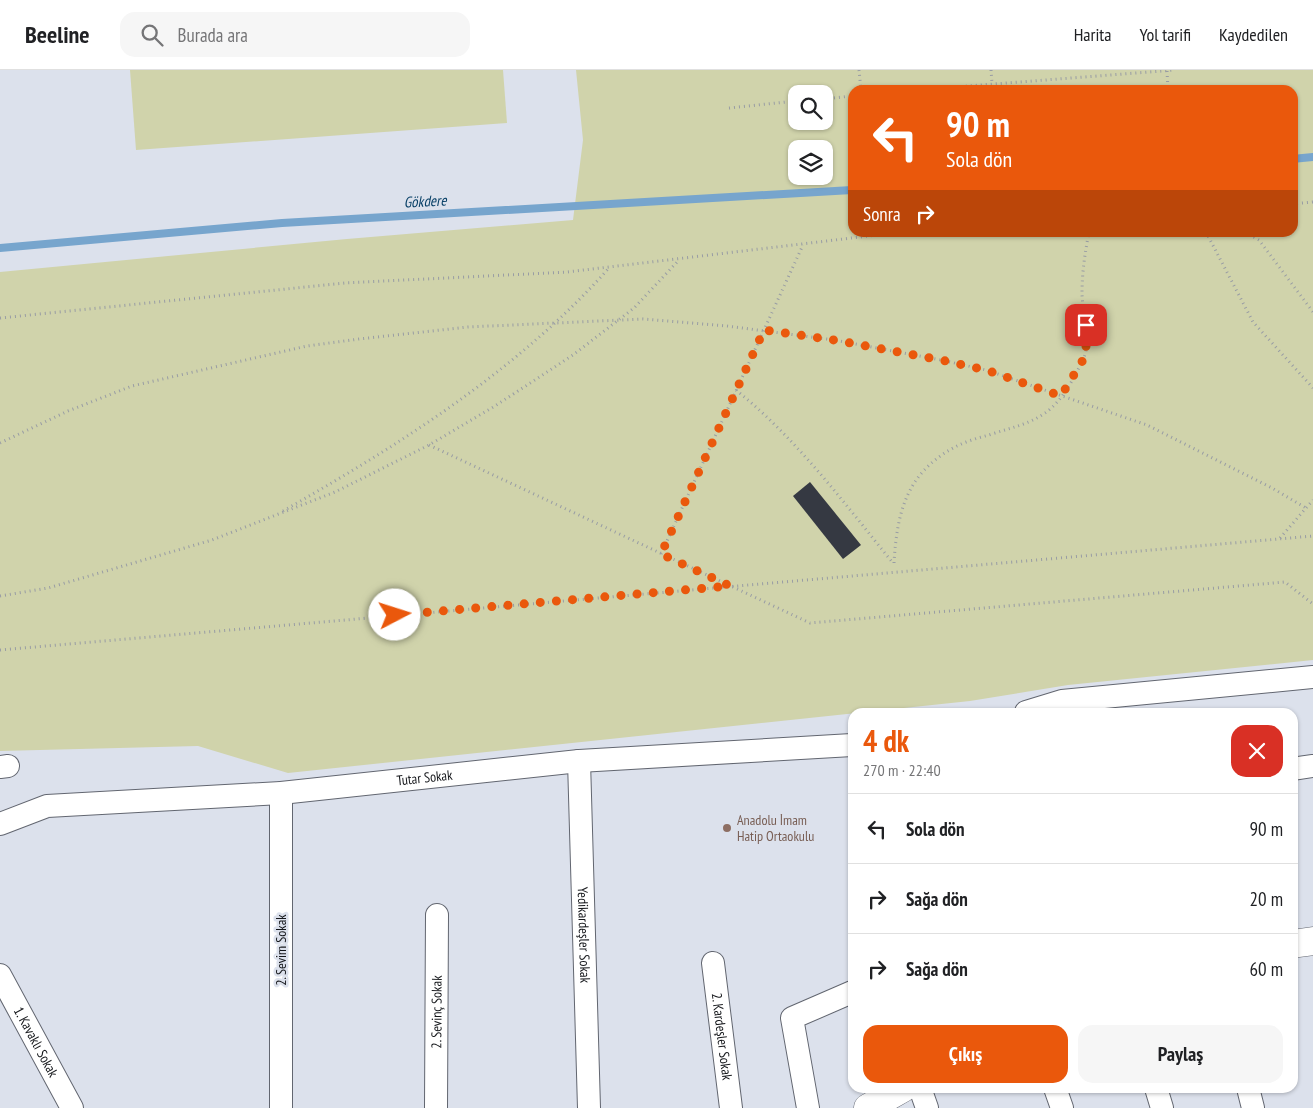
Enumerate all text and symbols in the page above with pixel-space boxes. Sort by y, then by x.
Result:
search box [120,12,470,57]
text: Beeline [25,19,90,50]
icon: search [138,21,166,49]
text: Burada ara [178,23,248,47]
text: Harita [1074,23,1112,46]
text: Yol tarifi [1140,23,1191,46]
text: Kaydedilen [1219,23,1288,46]
map controls [788,85,833,185]
button: search [788,85,833,130]
text: 90 m [946,101,1010,147]
icon: left [863,105,928,170]
button: layers [788,140,833,185]
text: Sola dön [946,145,1012,173]
water label: Gökdere [403,190,448,212]
icon: right [911,200,939,228]
text: Sonra [863,202,901,226]
pin [1065,304,1107,346]
icon: arrive [1072,311,1100,339]
position arrow [368,588,420,640]
text: 4 dk [863,721,909,760]
button: close [1231,725,1283,777]
text: 270 m · 22:40 [863,760,941,780]
street label: Tutar Sokak [396,766,454,790]
place label: Anadolu İmam Hatip Ortaokulu [737,811,814,845]
icon: left [863,815,891,843]
text: Sola dön [906,817,965,841]
text: 90 m [1250,817,1283,841]
marker: Anadolu İmam Hatip Ortaokulu [721,822,733,834]
icon: right [863,885,891,913]
street label: Yedikardeşler Sokak [574,887,594,984]
text: Sağa dön [906,887,968,911]
text: 20 m [1250,887,1283,911]
street label: 2. Sevim Sokak [272,914,290,986]
icon: right [863,955,891,983]
text: Sağa dön [906,957,968,981]
text: 60 m [1250,957,1283,981]
street label: 2. Sevinç Sokak [427,975,446,1049]
street label: 2. Kardeşler Sokak [708,992,737,1082]
street label: 1. Kavaklı Sokak [10,1004,63,1081]
button: Çıkış [863,1025,1068,1083]
button: Paylaş [1078,1025,1283,1083]

